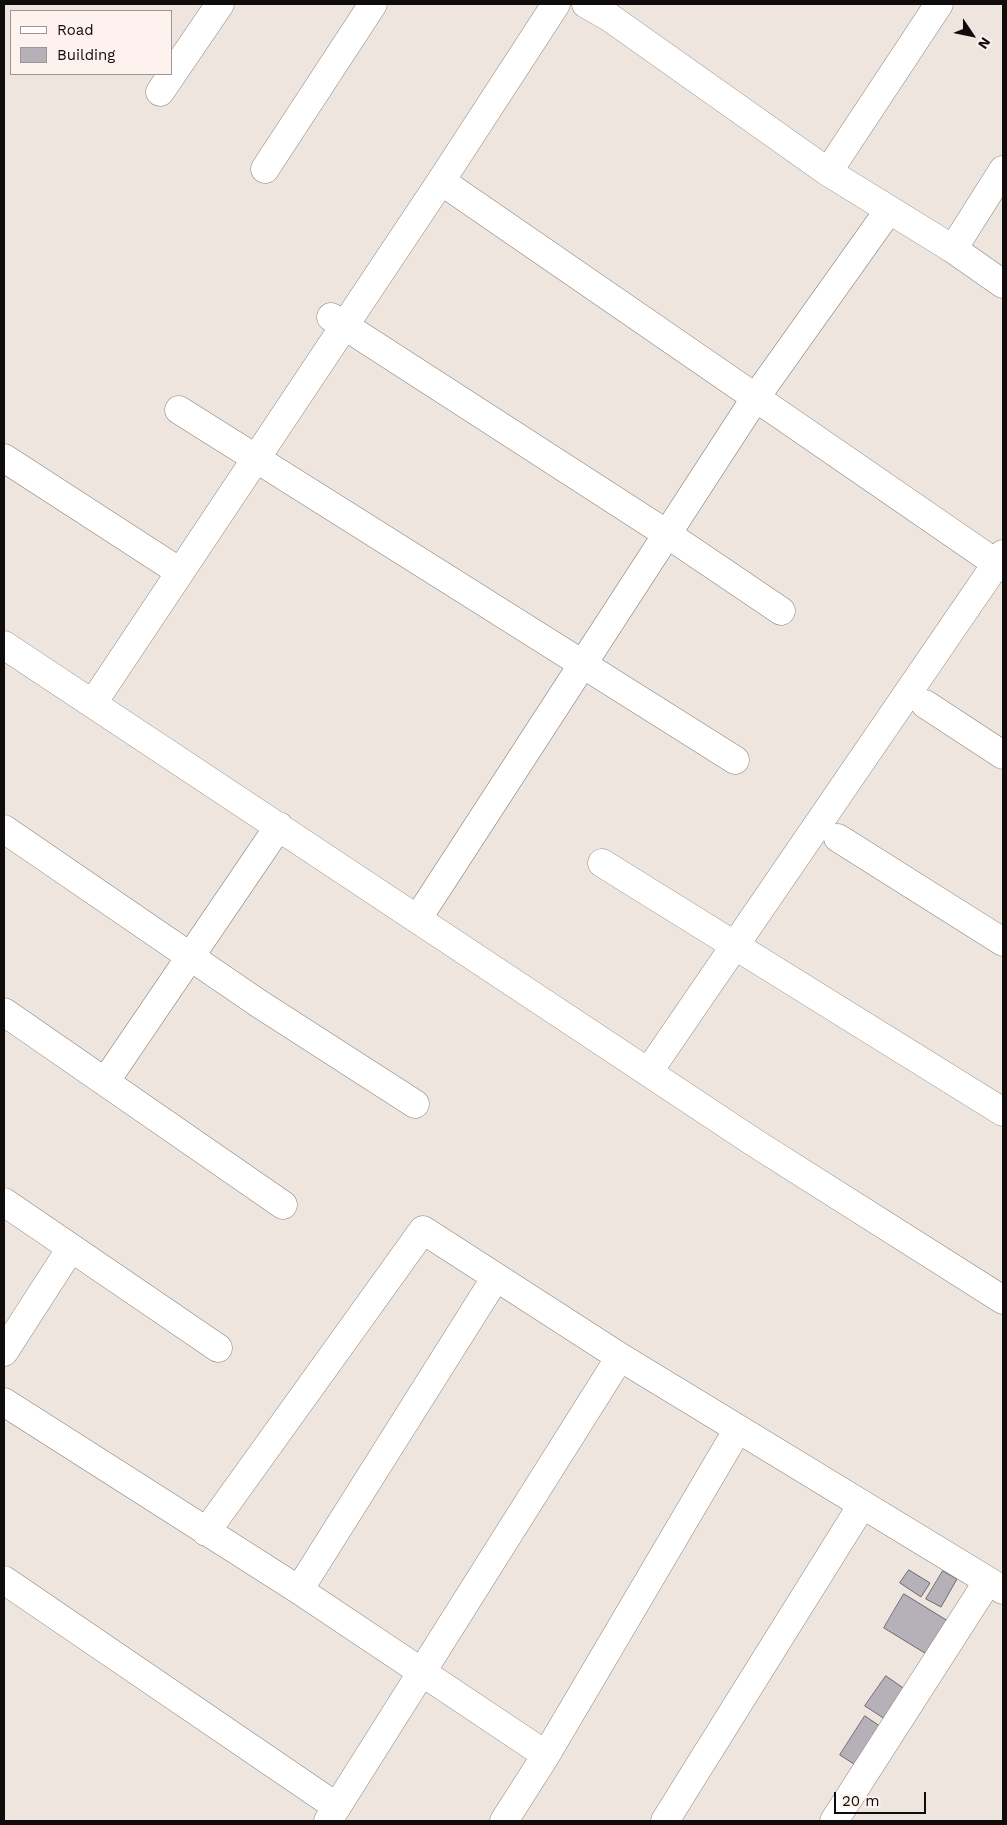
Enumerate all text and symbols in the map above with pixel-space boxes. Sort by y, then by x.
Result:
legend [10,10,172,75]
north arrow [947,10,997,60]
text: Road [57,21,94,39]
text: N [975,35,994,52]
text: Building [57,46,115,64]
scale bar [837,1782,930,1814]
text: 20 m [842,1792,880,1810]

